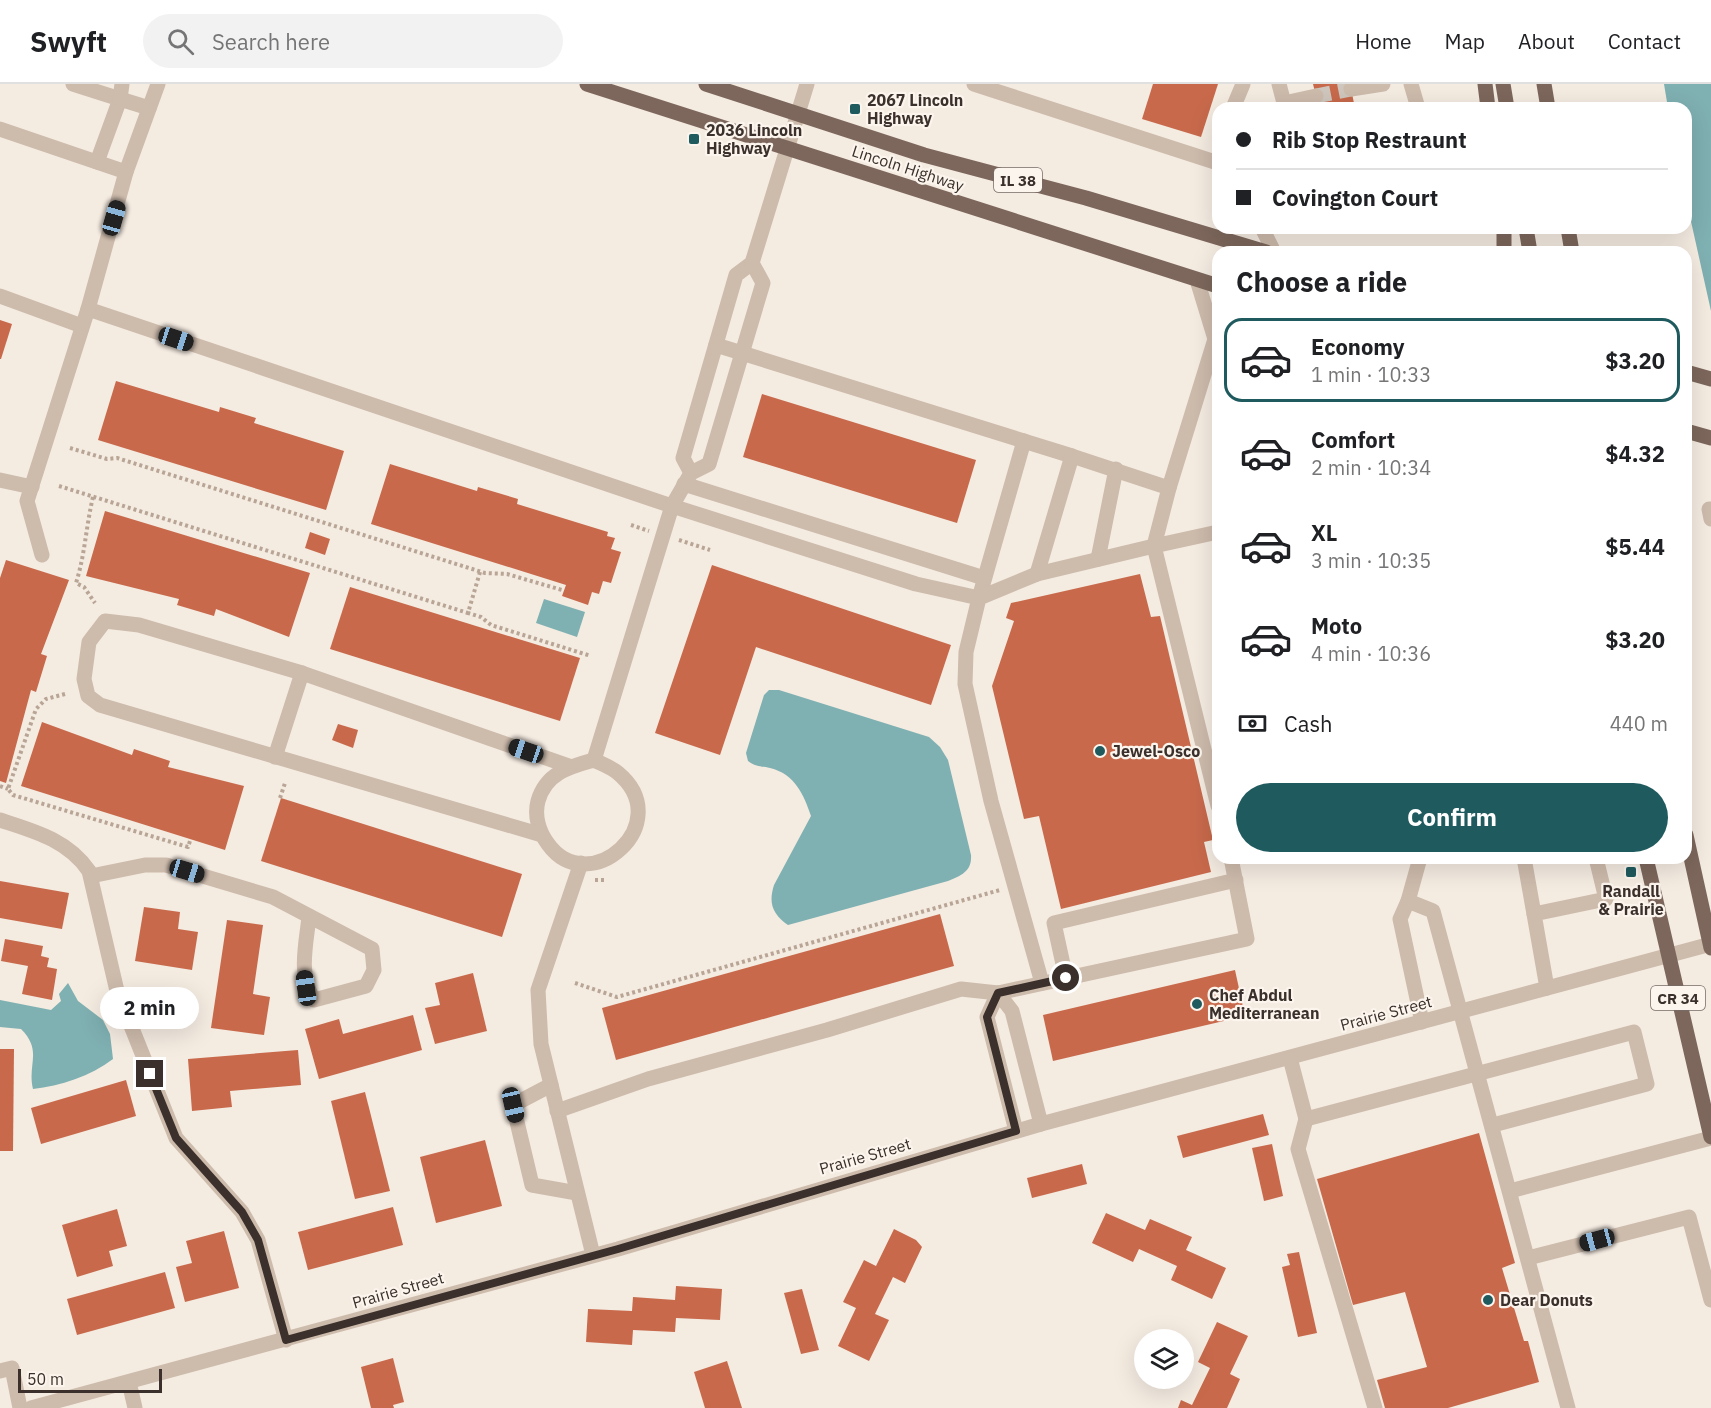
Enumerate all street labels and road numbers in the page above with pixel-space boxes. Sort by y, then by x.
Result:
street label: Lincoln Highway [849,140,967,196]
road number: IL 38 [994,168,1042,192]
road number: CR 34 [1651,986,1705,1010]
street label: Prairie Street [1338,991,1434,1035]
street label: Prairie Street [817,1133,913,1179]
street label: Prairie Street [350,1267,446,1313]

